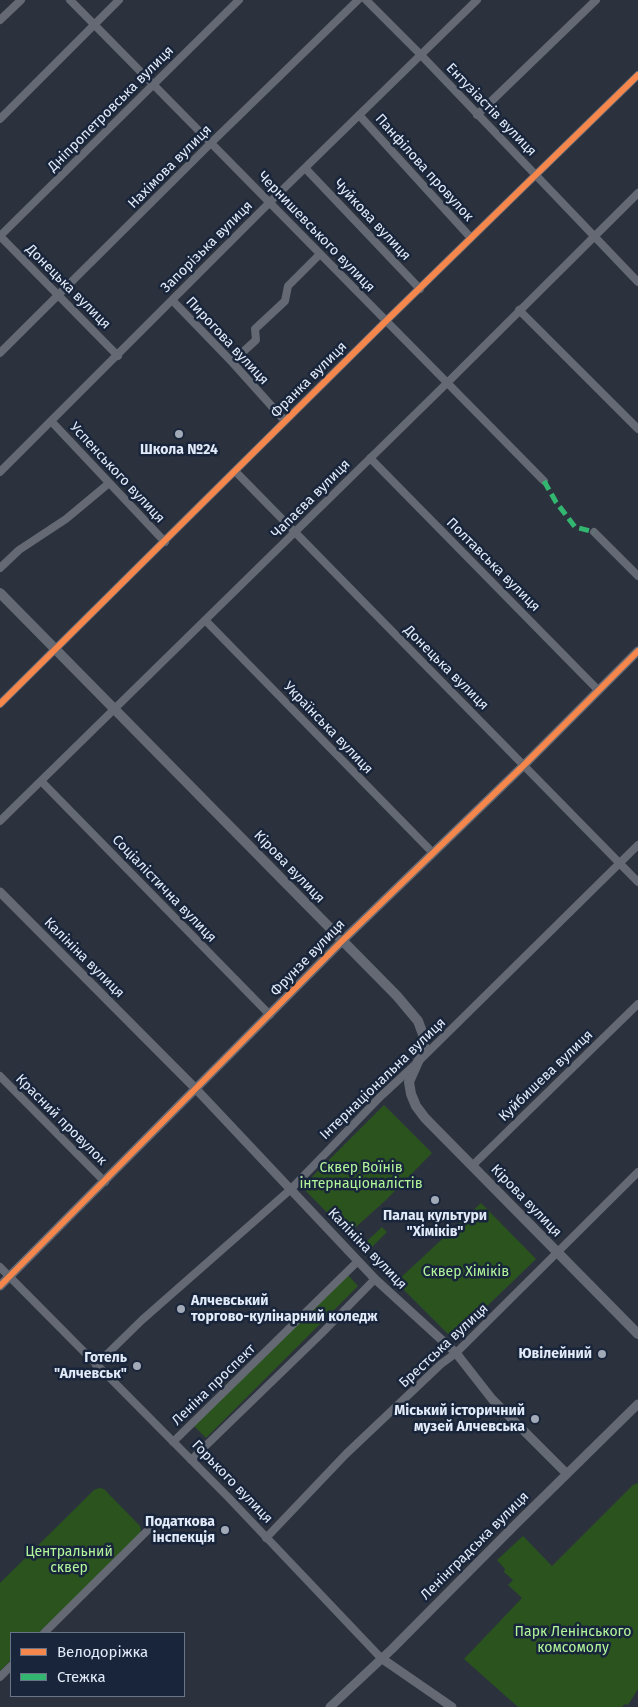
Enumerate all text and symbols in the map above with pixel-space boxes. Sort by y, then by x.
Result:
street label: Дніпропетровська вулиця [45,43,177,175]
street label: Ентузіастів вулиця [442,60,540,160]
street label: Панфілова провулок [371,111,477,225]
street label: Нахімова вулиця [125,122,215,212]
street label: Чернишевського вулиця [254,168,378,296]
street label: Чуйкова вулиця [330,176,414,264]
street label: Запорізька вулиця [158,198,256,296]
street label: Донецька вулиця [22,241,114,333]
street label: Пирогова вулиця [182,294,272,388]
street label: Франка вулиця [267,338,351,422]
street label: Успенського вулиця [66,419,168,527]
marker: Школа №24 [173,428,185,440]
place label: Школа №24 [140,442,218,458]
street label: Чапаєва вулиця [268,456,354,542]
street label: Полтавська вулиця [443,515,543,615]
street label: Донецька вулиця [400,622,492,714]
street label: Українська вулиця [280,678,376,778]
street label: Кірова вулиця [250,827,328,907]
street label: Соціалістична вулиця [108,832,220,946]
street label: Калініна вулиця [40,914,128,1002]
street label: Фрунзе вулиця [267,916,349,1000]
street label: Інтернаціональна вулиця [317,1015,449,1143]
street label: Куйбишева вулиця [495,1027,597,1125]
street label: Красний провулок [12,1071,110,1169]
park label: Сквер Воїнів інтернаціоналістів [299,1160,423,1192]
street label: Кірова вулиця [487,1161,565,1241]
marker: Палац культури "Хіміків" [429,1194,441,1206]
street label: Калініна вулиця [324,1205,410,1293]
place label: Палац культури "Хіміків" [383,1208,487,1240]
park label: Сквер Хіміків [423,1264,509,1280]
place label: Алчевський торгово-кулінарний коледж [191,1293,378,1325]
street label: Брестська вулиця [396,1300,492,1392]
marker: Алчевський торгово-кулінарний коледж [175,1303,187,1315]
street label: Леніна проспект [169,1341,259,1429]
place label: Ювілейний [518,1346,592,1362]
marker: Ювілейний [596,1348,608,1360]
place label: Готель "Алчевськ" [54,1350,127,1382]
marker: Готель "Алчевськ" [131,1360,143,1372]
place label: Міський історичний музей Алчевська [394,1403,525,1435]
marker: Міський історичний музей Алчевська [529,1413,541,1425]
street label: Горького вулиця [188,1437,276,1527]
street label: Ленінградська вулиця [417,1488,533,1604]
place label: Податкова інспекція [145,1514,215,1546]
marker: Податкова інспекція [219,1524,231,1536]
park label: Центральний сквер [25,1544,113,1576]
park label: Парк Ленінського комсомолу [515,1624,631,1656]
legend [10,1632,185,1697]
text: Велодоріжка [57,1643,148,1661]
text: Стежка [57,1668,106,1686]

